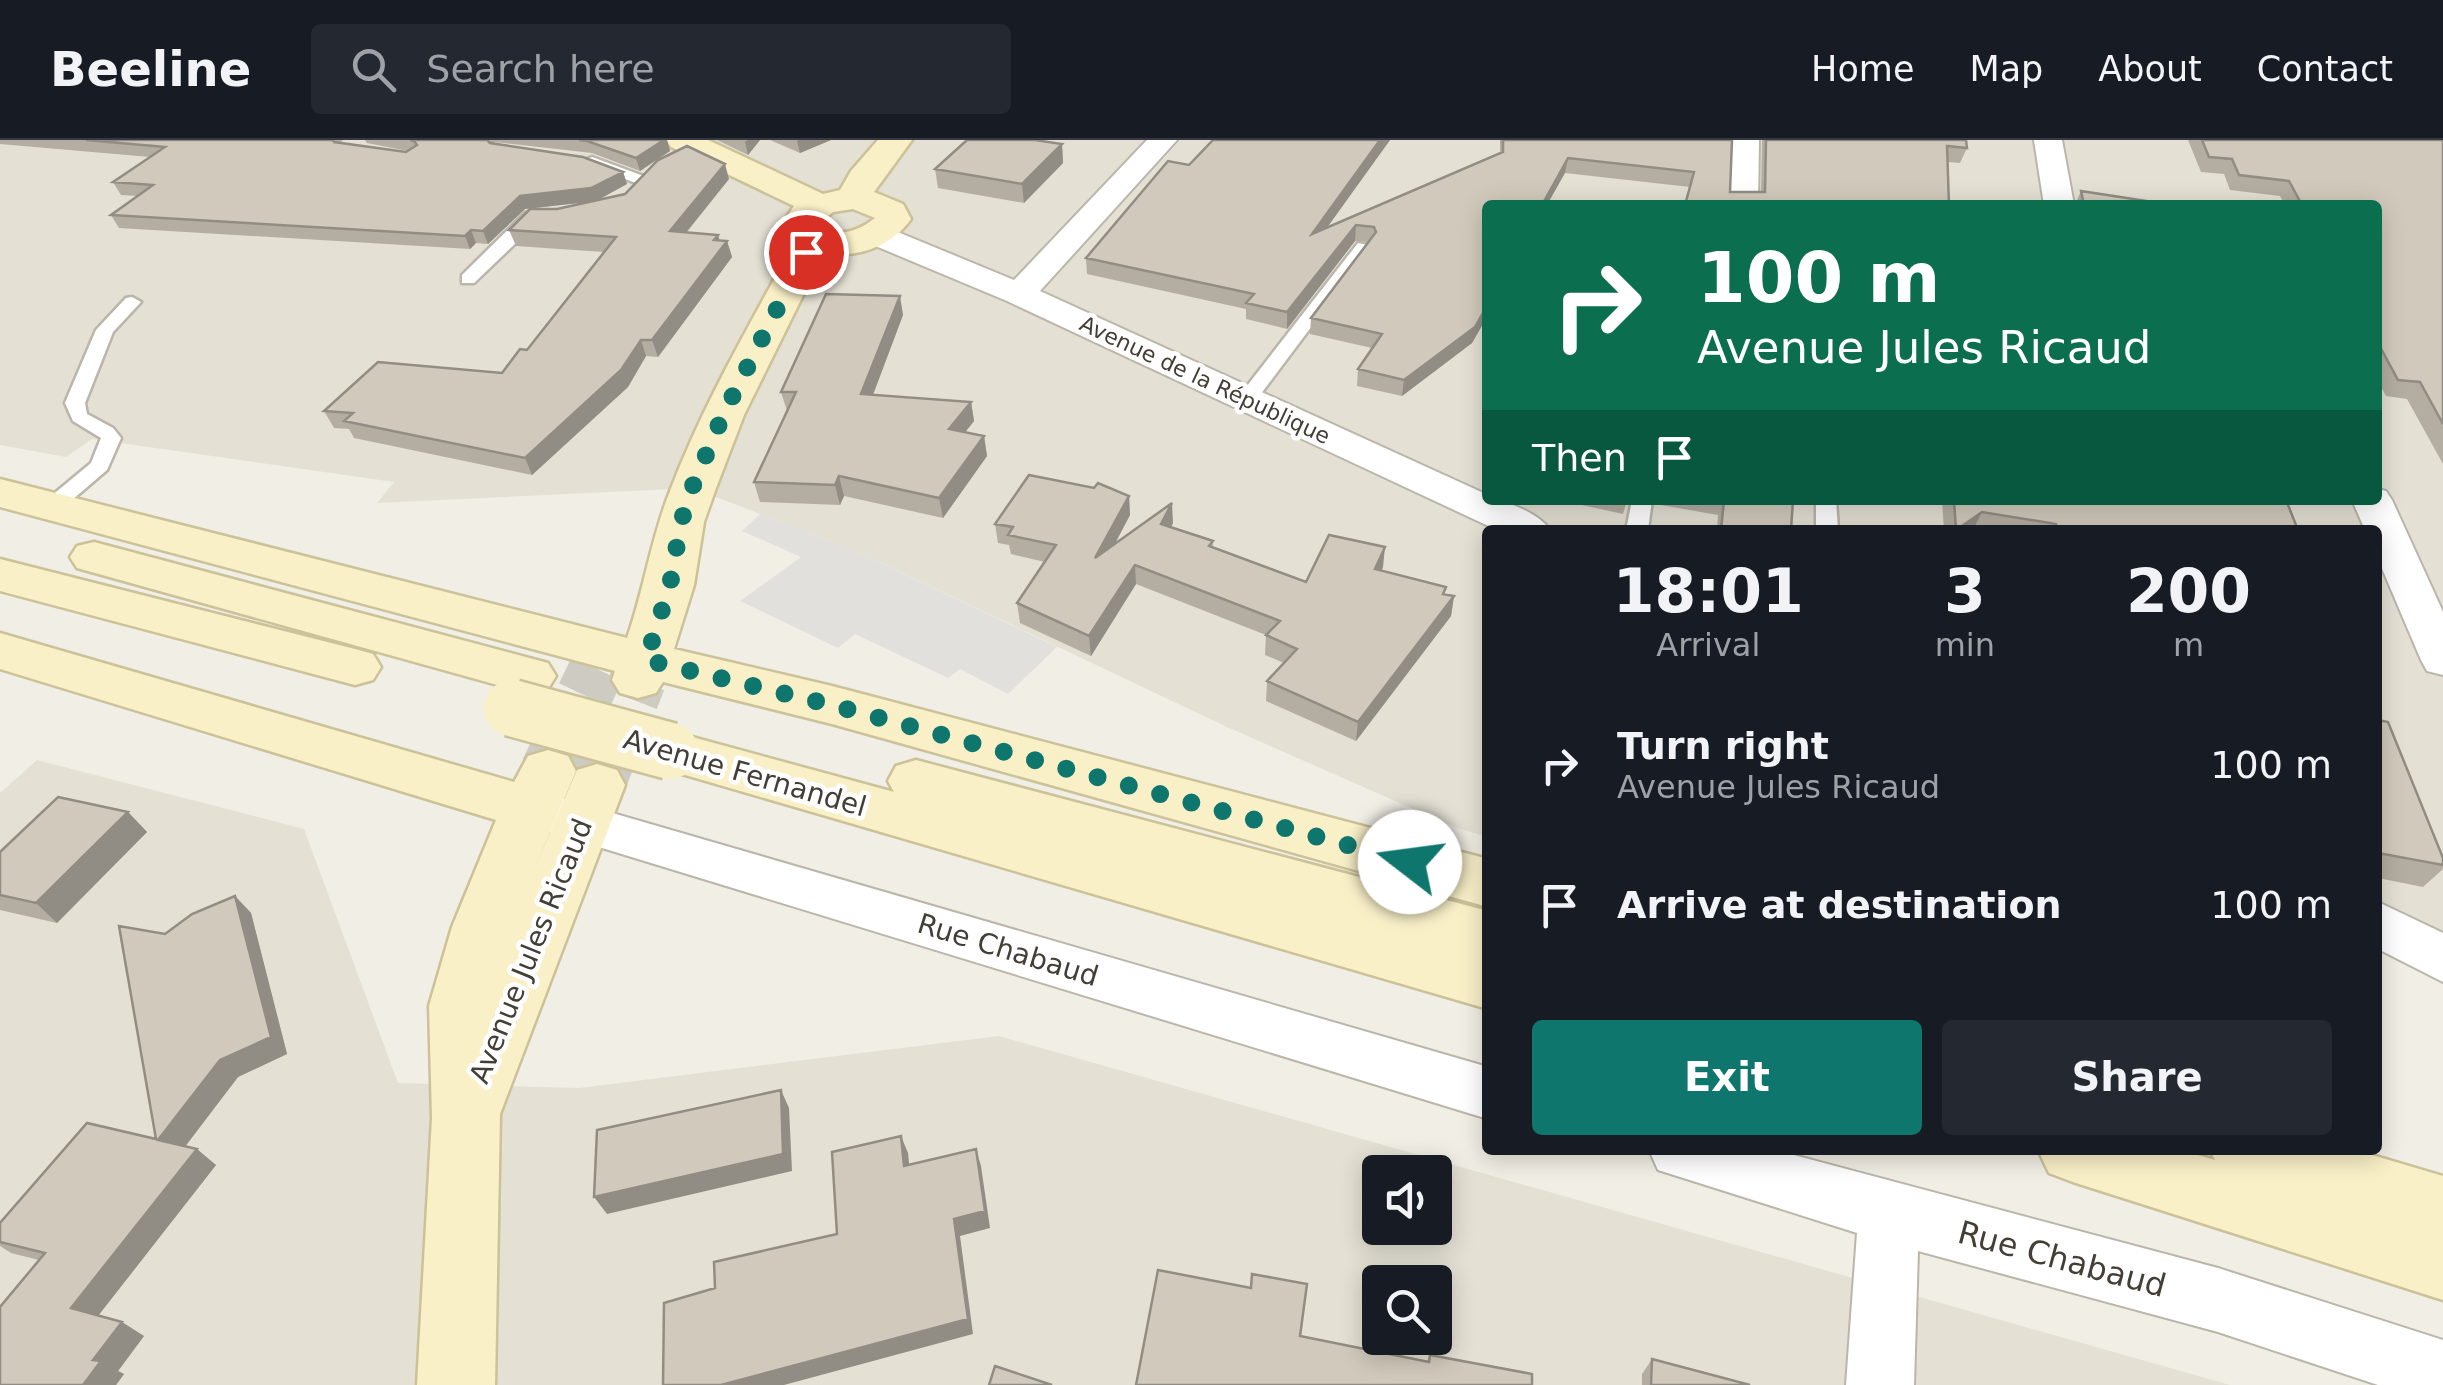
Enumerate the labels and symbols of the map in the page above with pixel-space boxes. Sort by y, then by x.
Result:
pin [764,210,849,295]
street label: Avenue de la République [1076,311,1334,449]
street label: Avenue Fernandel [620,723,870,823]
position arrow [1358,810,1462,914]
street label: Avenue Jules Ricaud [463,814,599,1088]
street label: Rue Chabaud [914,907,1102,993]
street label: Rue Chabaud [1954,1213,2170,1305]

